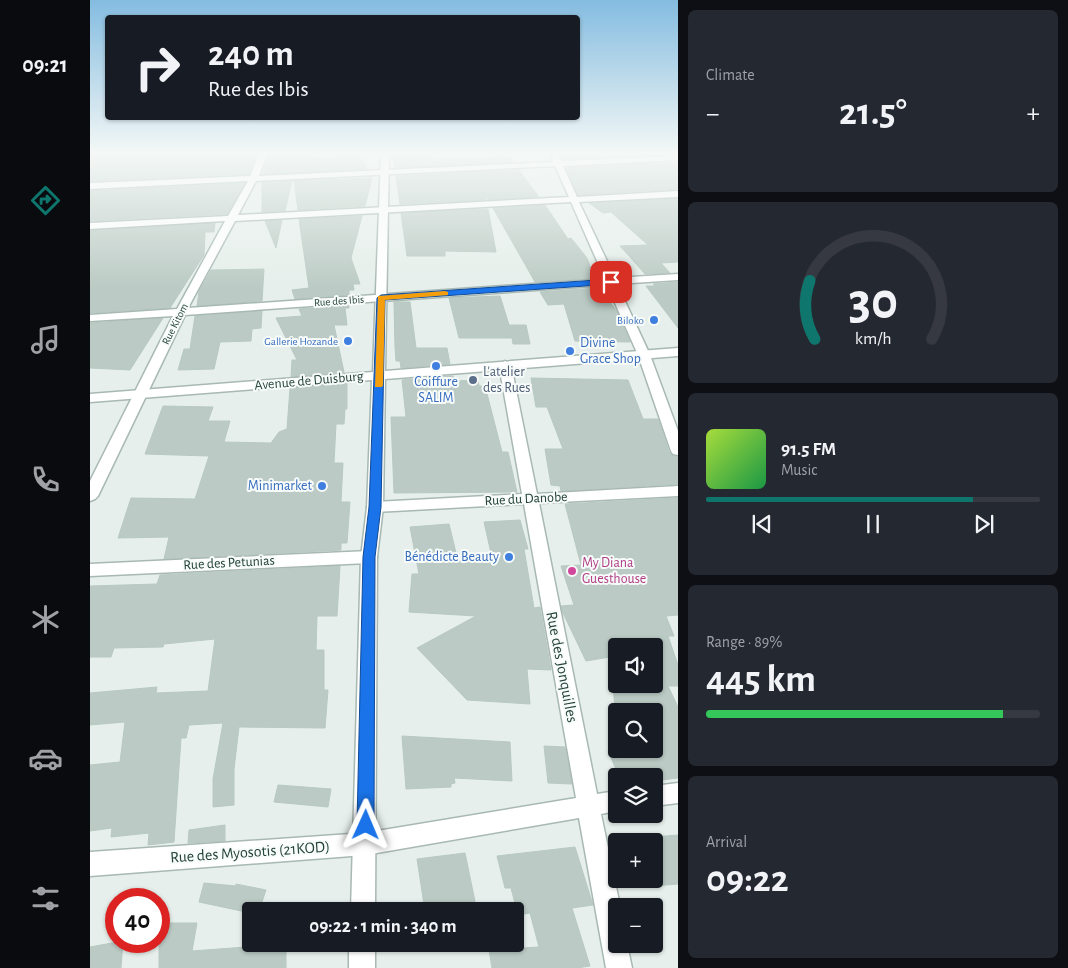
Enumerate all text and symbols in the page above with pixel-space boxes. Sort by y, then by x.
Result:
icon: right [125,35,190,100]
text: 240 m [208,37,294,72]
text: 09:21 [22,54,68,76]
text: Climate [706,67,755,83]
text: Rue des Ibis [208,78,309,100]
text: 21.5° [839,94,907,132]
text: − [706,100,719,128]
text: + [1027,100,1040,128]
icon: directions [28,183,63,218]
pin [590,261,632,303]
icon: arrive [597,268,625,296]
text: 30 [848,276,898,328]
street label: Rue des Ibis [314,294,364,308]
street label: Rue Kitom [160,302,190,346]
marker: Biloko [648,314,660,326]
place label: Biloko [617,315,644,326]
icon: music [28,322,63,357]
text: km/h [855,330,891,348]
marker: Gallerie Hozande [342,335,354,347]
place label: Gallerie Hozande [264,336,338,347]
place label: Divine Grace Shop [580,336,641,366]
marker: Divine Grace Shop [564,345,576,357]
marker: Coiffure SALIM [430,360,442,372]
place label: L'atelier des Rues [483,365,530,395]
street label: Avenue de Duisburg [254,369,364,393]
marker: L'atelier des Rues [467,374,479,386]
place label: Coiffure SALIM [414,375,458,405]
text: 91.5 FM [781,440,836,459]
icon: phone [28,462,63,497]
text: Music [781,462,817,478]
place label: Minimarket [248,479,313,493]
marker: Minimarket [316,480,328,492]
street label: Rue du Danobe [484,490,568,508]
icon: previous [748,510,776,538]
icon: pause [859,510,887,538]
icon: next [970,510,998,538]
place label: Bénédicte Beauty [405,550,499,564]
marker: Bénédicte Beauty [503,551,515,563]
street label: Rue des Petunias [183,554,275,572]
place label: My Diana Guesthouse [582,556,646,586]
marker: My Diana Guesthouse [566,565,578,577]
icon: climate [28,602,63,637]
street label: Rue des Jonquilles [543,610,581,724]
text: Range · 89% [706,634,782,650]
map controls [608,638,663,953]
button: sound [608,638,663,693]
text: 445 km [706,661,816,699]
button: search [608,703,663,758]
icon: car [28,741,63,776]
button: layers [608,768,663,823]
position arrow [339,798,391,850]
button: + [608,833,663,888]
text: Arrival [706,834,747,850]
street label: Rue des Myosotis (21KOD) [170,838,331,867]
text: 09:22 [706,861,789,899]
icon: filters [28,881,63,916]
speed limit sign: 40 [105,888,170,953]
button: − [608,898,663,953]
text: 09:22 · 1 min · 340 m [309,917,457,936]

